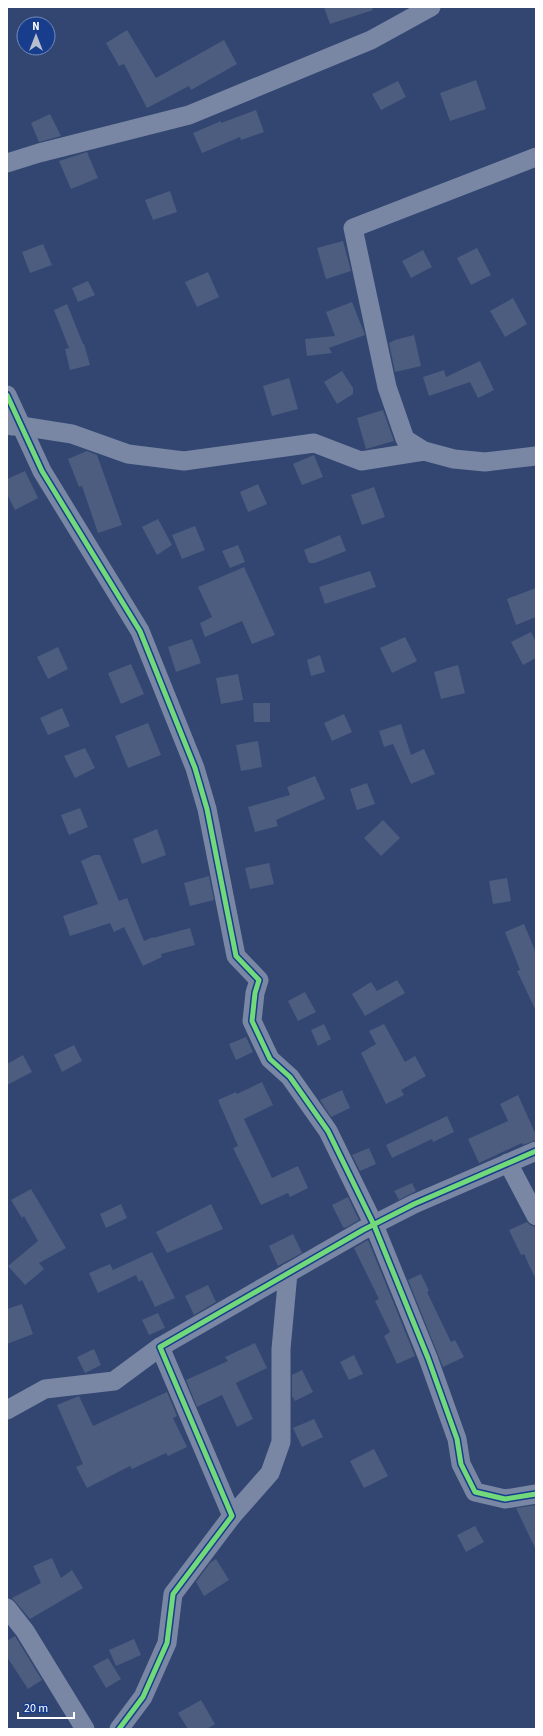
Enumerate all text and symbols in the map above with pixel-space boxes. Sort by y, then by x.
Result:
north arrow [16,16,56,56]
text: N [32,19,40,34]
scale bar [18,1694,74,1720]
text: 20 m [24,1700,48,1717]

